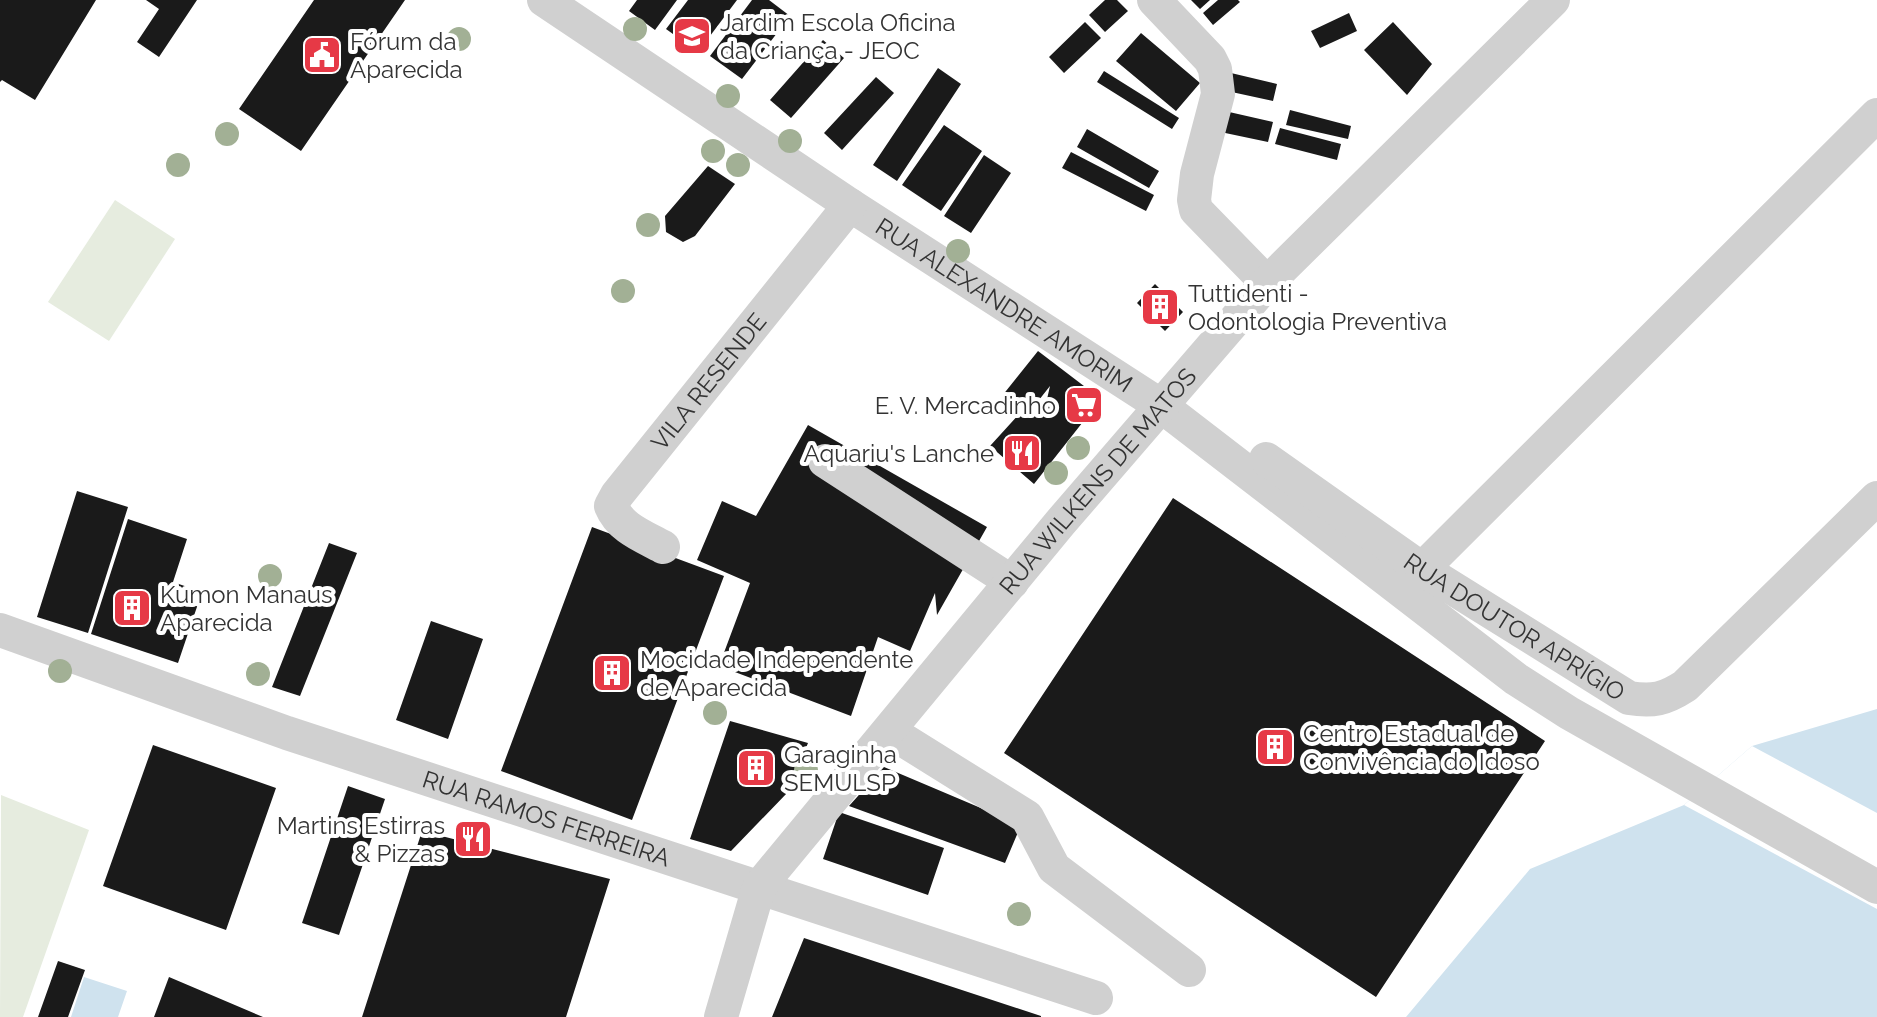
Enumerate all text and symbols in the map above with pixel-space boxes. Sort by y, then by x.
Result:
place label: Jardim Escola Oficina da Criança - JEOC [720,8,956,65]
school or university icon: Jardim Escola Oficina da Criança - JEOC [671,15,713,57]
place label: Fórum da Aparecida [350,27,463,84]
public building icon: Fórum da Aparecida [301,34,343,76]
street label: RUA ALEXANDRE AMORIM [871,211,1138,398]
place label: Tuttidenti - Odontologia Preventiva [1188,279,1447,336]
building icon: Tuttidenti - Odontologia Preventiva [1139,286,1181,328]
street label: VILA RESENDE [644,307,772,456]
street label: RUA WILKENS DE MATOS [993,362,1202,600]
supermarket icon: E. V. Mercadinho [1063,384,1105,426]
place label: E. V. Mercadinho [875,391,1056,420]
restaurant icon: Aquariu's Lanche [1001,432,1043,474]
place label: Aquariu's Lanche [804,439,994,468]
street label: RUA DOUTOR APRÍGIO [1399,546,1631,707]
place label: Kumon Manaus Aparecida [160,580,333,637]
building icon: Kumon Manaus Aparecida [111,587,153,629]
place label: Mocidade Independente de Aparecida [640,645,913,702]
building icon: Mocidade Independente de Aparecida [591,652,633,694]
place label: Centro Estadual de Convivência do Idoso [1303,719,1540,776]
building icon: Centro Estadual de Convivência do Idoso [1254,726,1296,768]
place label: Garaginha SEMULSP [784,740,897,797]
building icon: Garaginha SEMULSP [735,747,777,789]
street label: RUA RAMOS FERREIRA [419,764,674,872]
place label: Martins Estirras & Pizzas [277,811,445,868]
restaurant icon: Martins Estirras & Pizzas [452,818,494,860]

